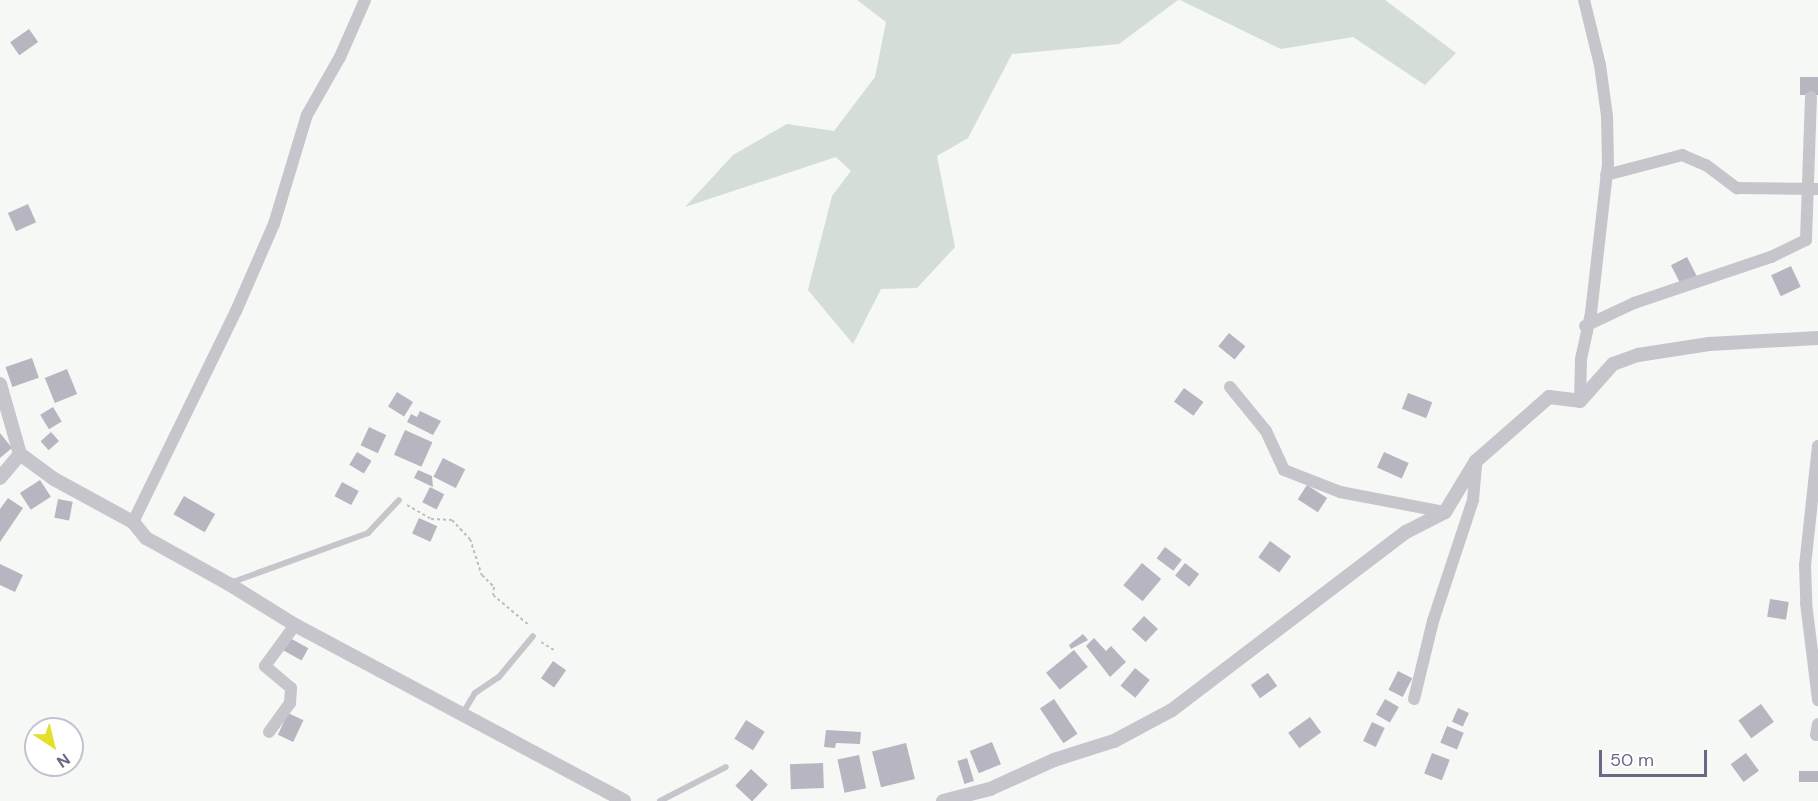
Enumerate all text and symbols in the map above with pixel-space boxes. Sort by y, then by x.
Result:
north arrow [24,717,84,777]
scale bar [1602,738,1710,776]
text: 50 m [1610,748,1654,772]
text: N [53,749,74,772]

